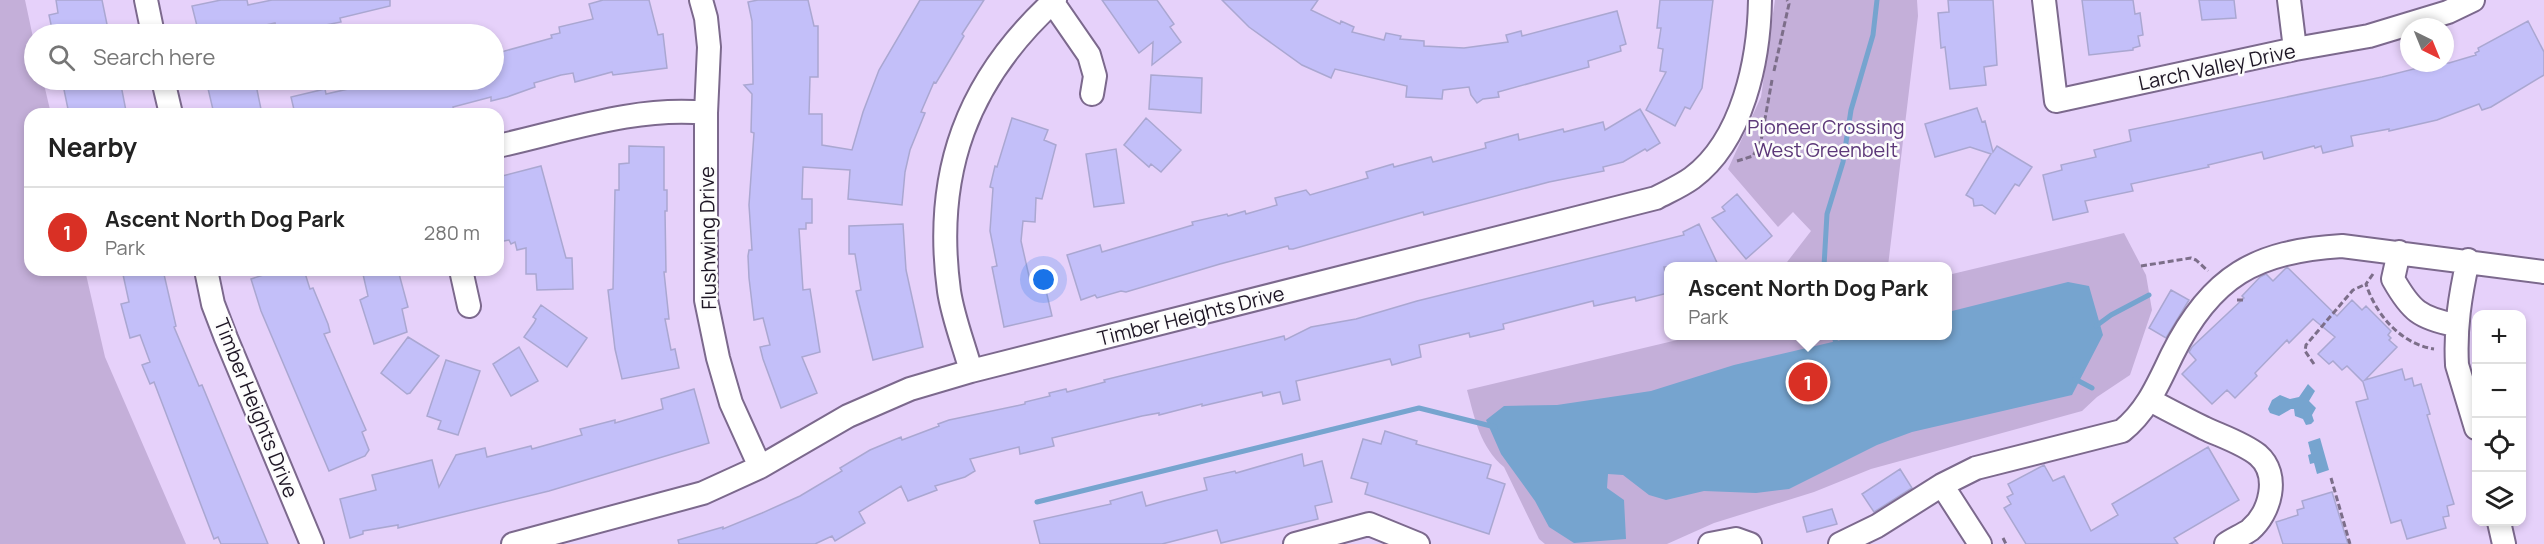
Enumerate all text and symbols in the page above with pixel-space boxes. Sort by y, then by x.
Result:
north arrow [2400,18,2454,72]
search box [24,24,504,90]
street label: Larch Valley Drive [2136,37,2298,96]
icon: search [45,41,78,74]
text: Search here [93,42,215,72]
park label: Pioneer Crossing West Greenbelt [1747,113,1905,163]
text: Nearby [48,129,137,165]
street label: Flushwing Drive [693,166,722,310]
text: Ascent North Dog Park [105,204,344,234]
text: 1 [63,219,72,246]
text: 280 m [424,219,480,246]
text: Park [105,234,145,261]
popup [1664,262,1952,340]
your location [1029,265,1058,294]
text: Ascent North Dog Park [1688,273,1928,303]
street label: Timber Heights Drive [1095,279,1287,352]
text: Park [1688,303,1728,330]
map controls [2472,310,2526,526]
button: + [2472,310,2526,364]
street label: Timber Heights Drive [208,314,305,502]
pin: 1 [1788,360,1828,404]
button: − [2472,364,2526,418]
button: locate [2472,418,2526,472]
button: layers [2472,472,2526,526]

